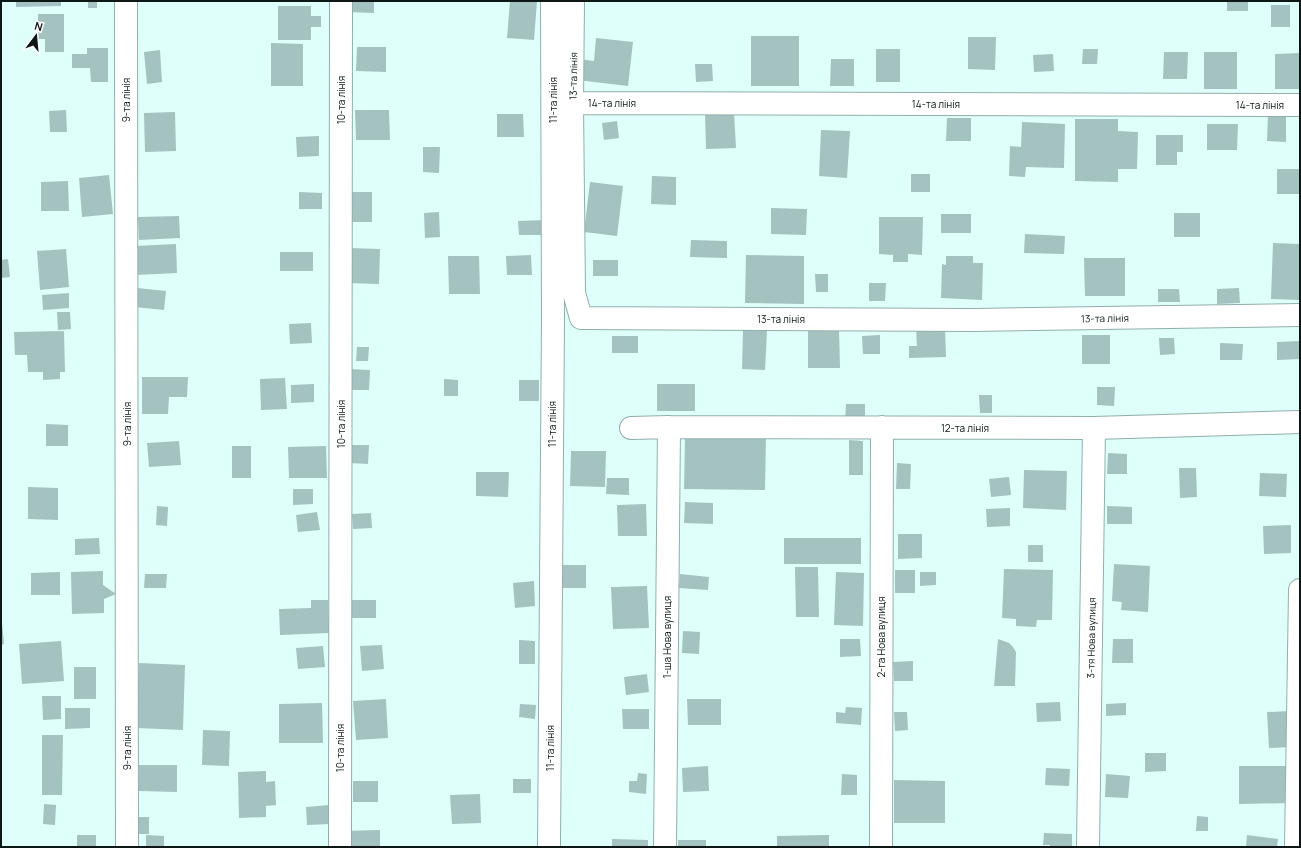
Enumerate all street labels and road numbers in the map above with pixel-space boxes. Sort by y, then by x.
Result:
street label: 13-та лінія [566,52,580,100]
street label: 10-та лінія [334,76,348,124]
street label: 11-та лінія [546,77,560,123]
street label: 9-та лінія [119,78,133,122]
street label: 14-та лінія [588,96,636,110]
street label: 14-та лінія [912,97,960,111]
street label: 14-та лінія [1236,98,1284,112]
street label: 13-та лінія [1081,311,1129,325]
street label: 13-та лінія [757,312,805,326]
street label: 10-та лінія [334,400,348,448]
street label: 11-та лінія [545,401,559,447]
street label: 9-та лінія [120,402,134,446]
street label: 12-та лінія [941,421,989,435]
street label: 1-ша Нова вулиця [660,596,674,678]
street label: 2-га Нова вулиця [874,596,888,678]
street label: 3-тя Нова вулиця [1083,597,1099,679]
street label: 10-та лінія [333,724,347,772]
street label: 11-та лінія [543,725,557,771]
street label: 9-та лінія [120,726,134,770]

